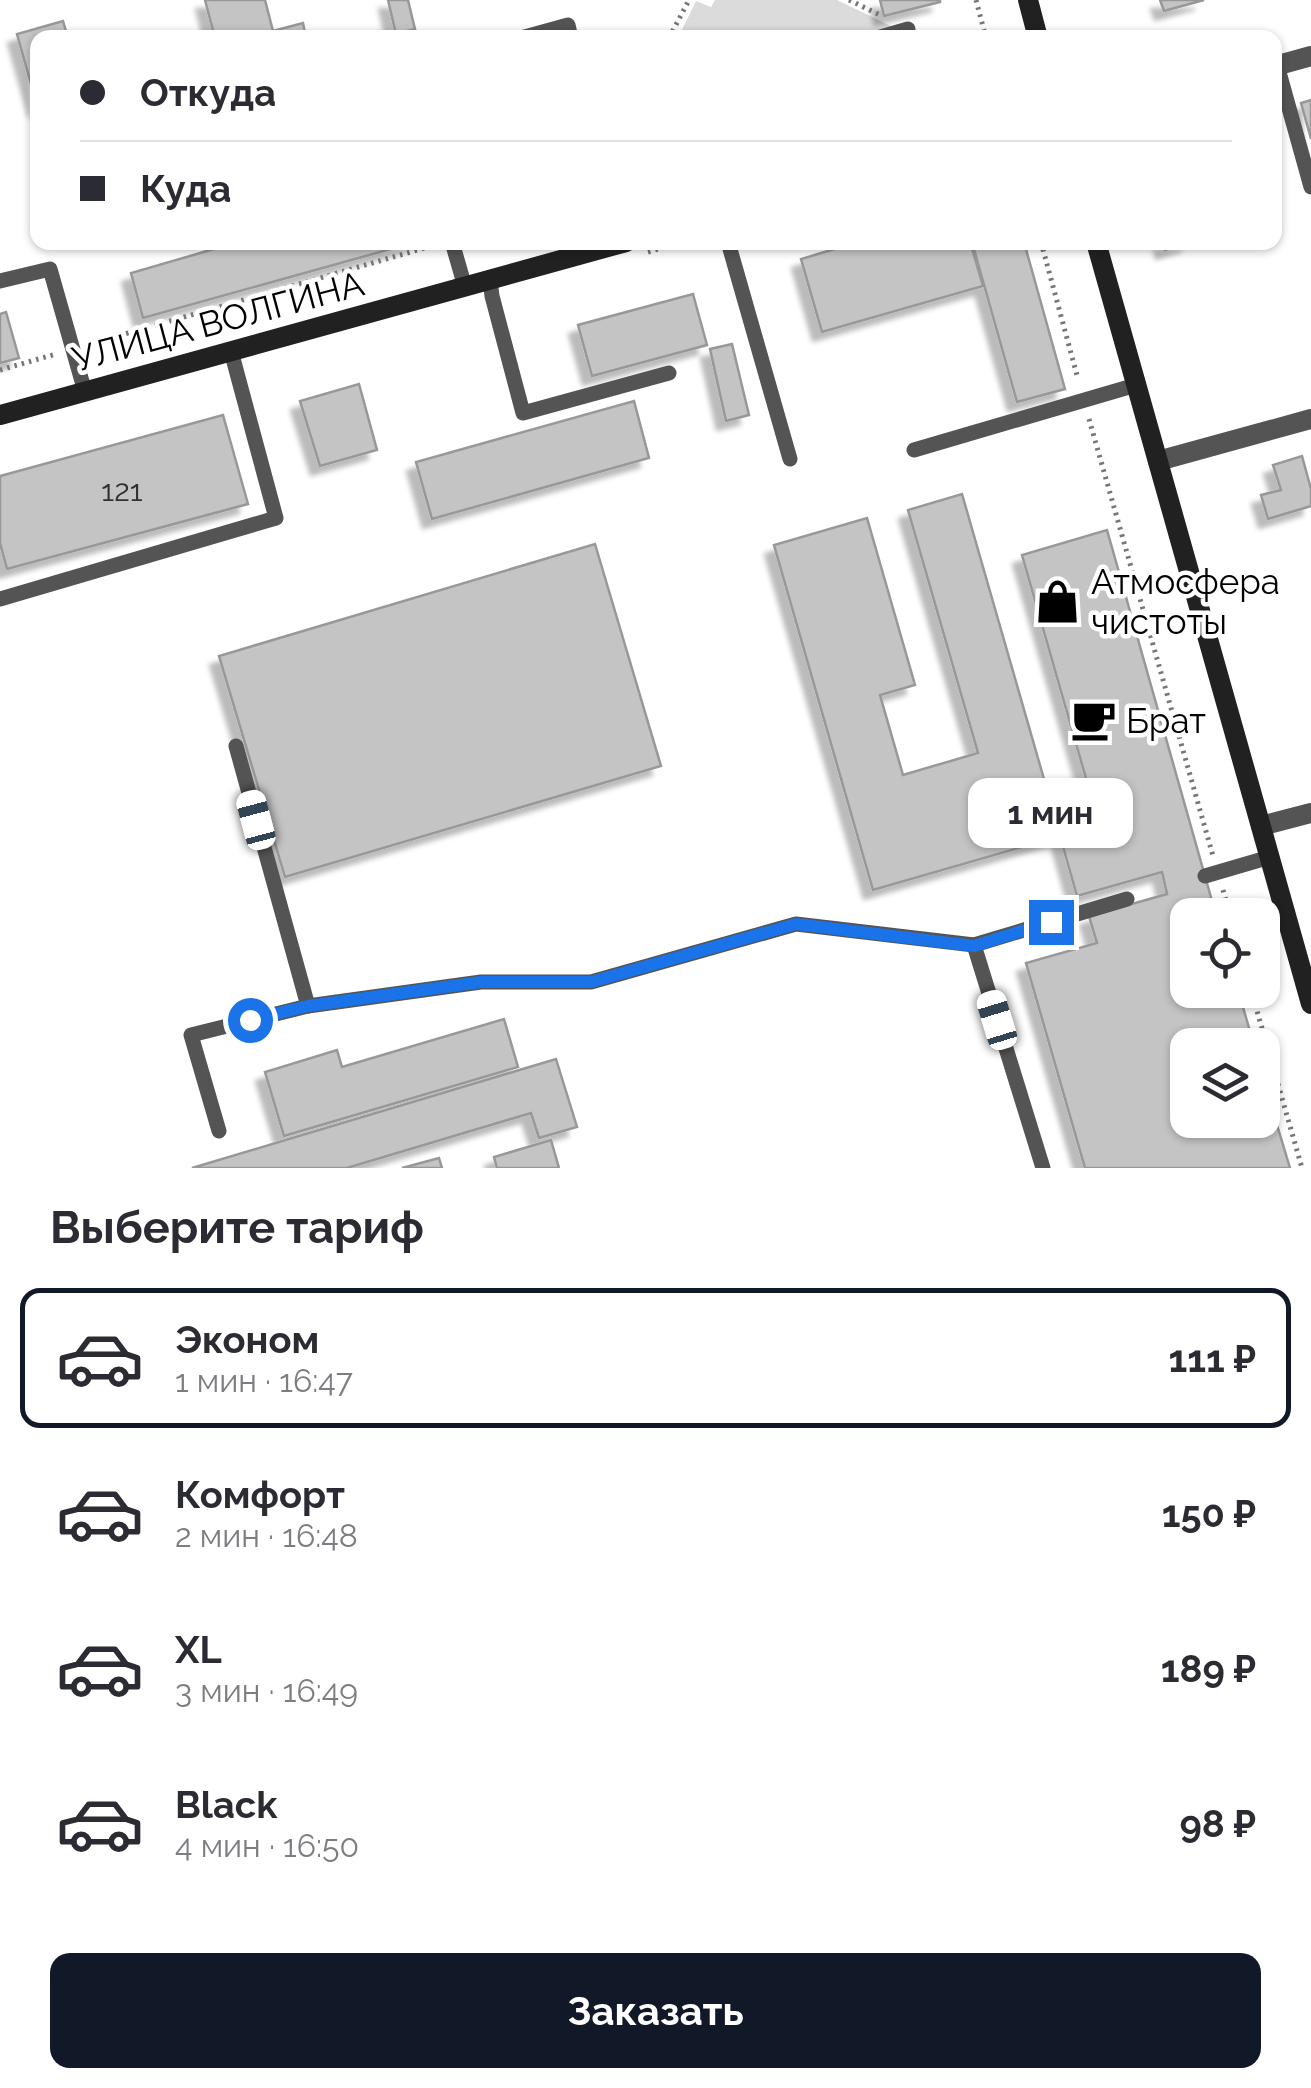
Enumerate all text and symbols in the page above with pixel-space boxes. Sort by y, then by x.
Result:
text: Откуда [140,70,276,115]
text: Куда [140,166,231,211]
street label: УЛИЦА ВОЛГИНА [68,262,368,380]
house number: 121 [101,473,143,508]
place label: Атмосфера чистоты [1091,561,1280,642]
shop icon: Атмосфера чистоты [1034,577,1082,625]
cafe icon: Брат [1069,696,1117,744]
place label: Брат [1126,700,1206,741]
callout: 1 мин [968,777,1134,847]
car [234,787,278,853]
text: 1 мин [1008,794,1093,831]
map controls [1170,898,1280,1138]
button: locate [1170,898,1280,1008]
route end [1029,900,1074,945]
car [974,987,1020,1053]
route start [228,998,273,1043]
button: layers [1170,1028,1280,1138]
text: Выберите тариф [50,1201,424,1254]
icon: car [55,1313,145,1403]
text: Эконом [175,1317,319,1362]
text: 111 ₽ [1168,1336,1256,1381]
text: 1 мин · 16:47 [175,1362,353,1399]
icon: car [55,1468,145,1558]
text: Комфорт [175,1472,345,1517]
text: 150 ₽ [1162,1491,1256,1536]
text: 2 мин · 16:48 [175,1517,358,1554]
icon: car [55,1623,145,1713]
text: XL [175,1627,222,1672]
text: 189 ₽ [1161,1646,1256,1691]
text: 3 мин · 16:49 [175,1672,358,1709]
icon: car [55,1778,145,1868]
text: Black [175,1782,277,1827]
text: 98 ₽ [1179,1801,1256,1846]
text: 4 мин · 16:50 [175,1827,359,1864]
button: Заказать [50,1953,1261,2068]

